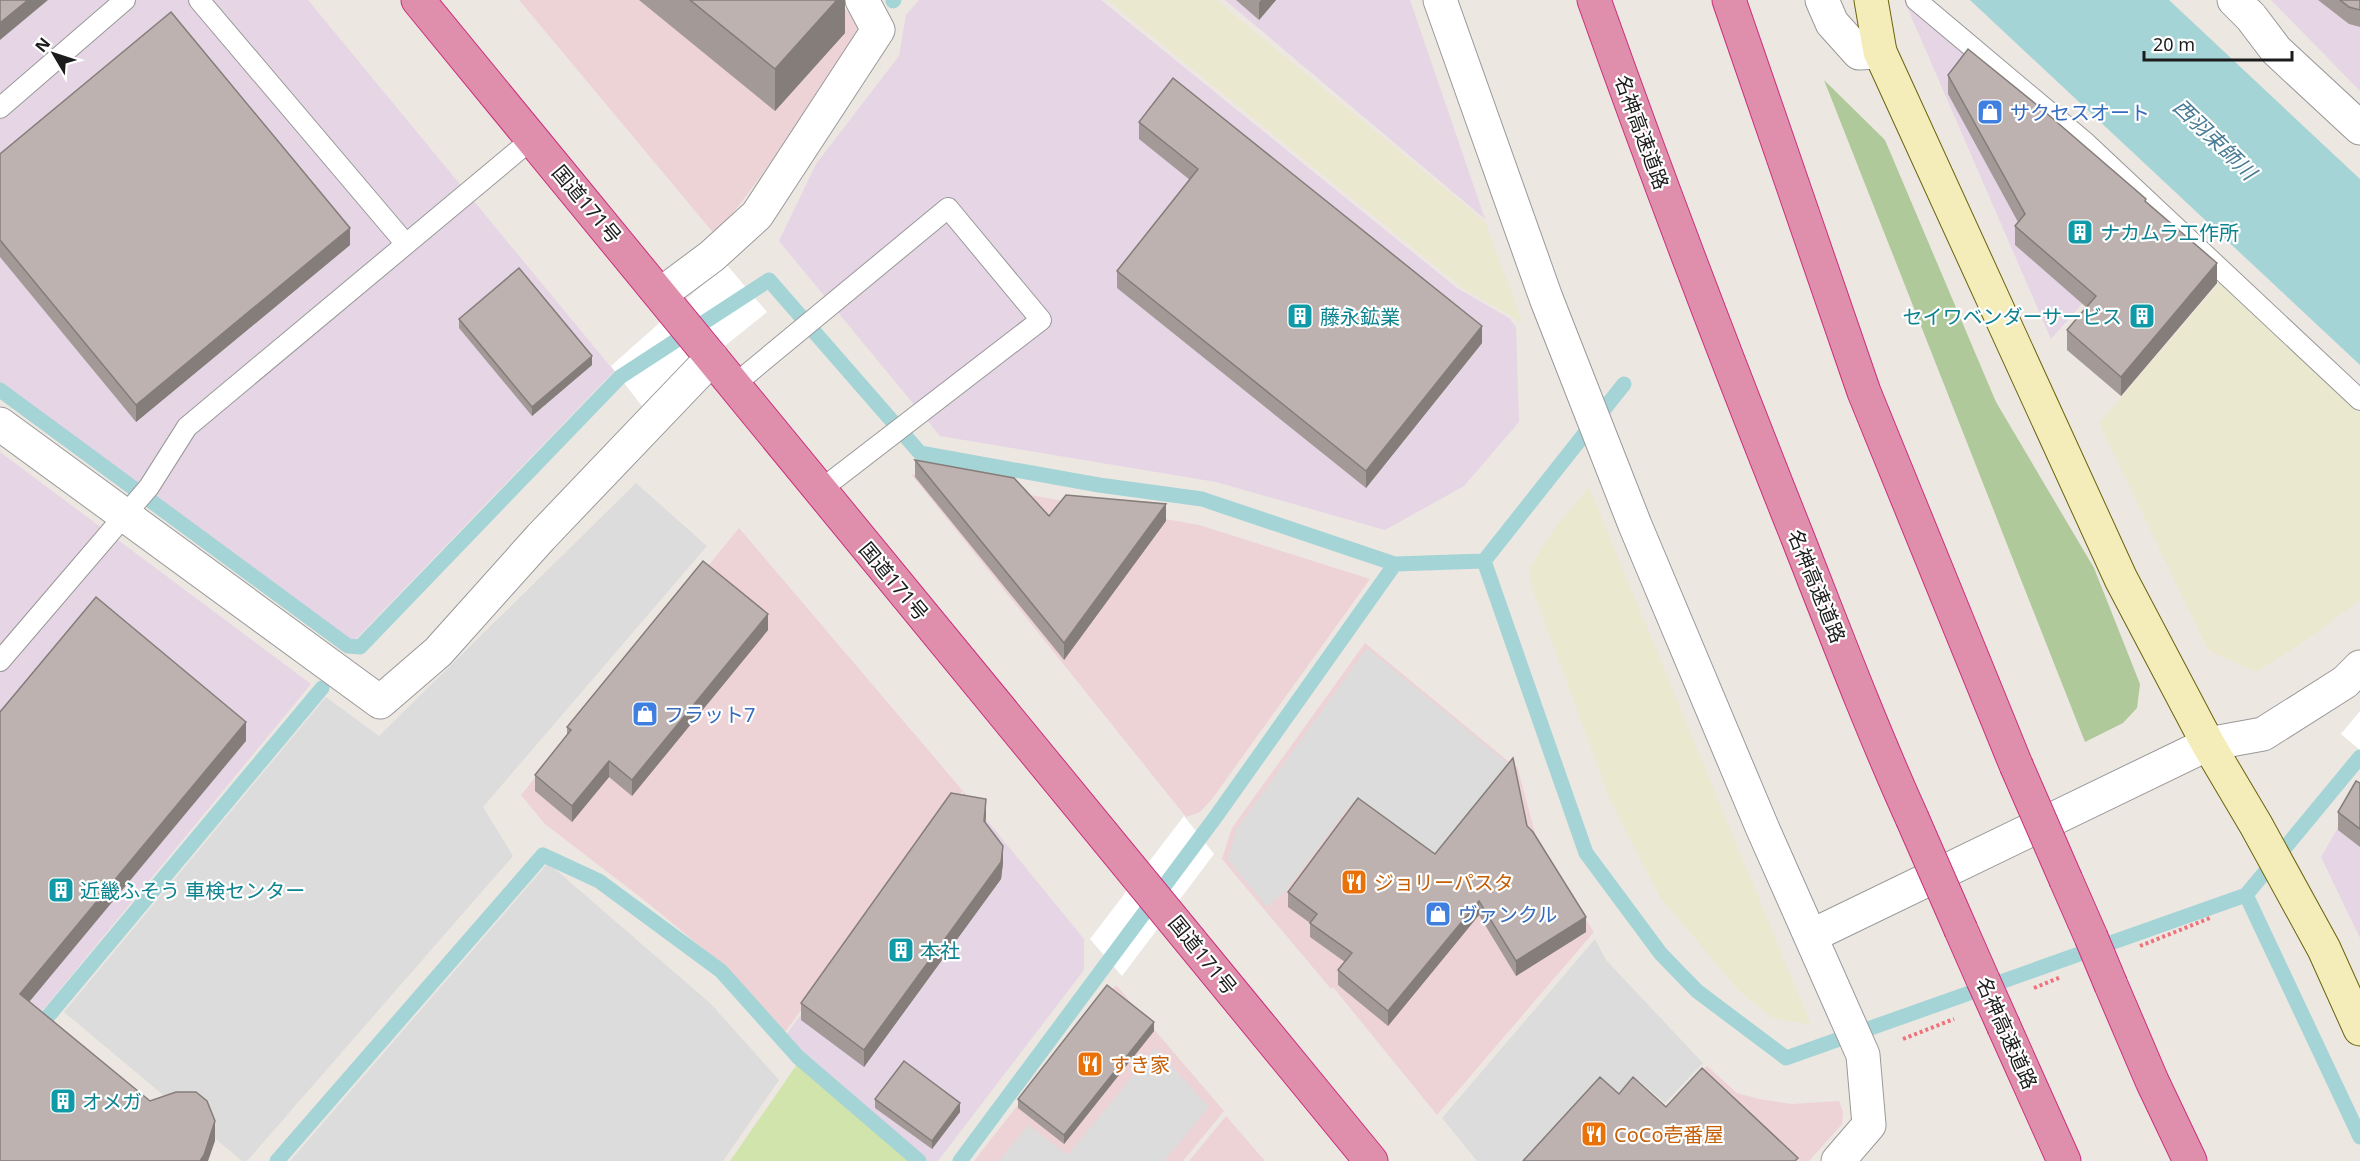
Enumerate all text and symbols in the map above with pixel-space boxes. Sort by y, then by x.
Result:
north arrow [24,24,84,84]
scale bar [2144,24,2292,62]
text: 20 m [2153,32,2195,56]
text: N [30,33,55,57]
street label: 名神高速道路 [1609,71,1675,193]
water label: 西羽束師川 [2168,92,2264,187]
shop icon: サクセスオート [1975,97,2005,127]
place label: サクセスオート [2010,99,2150,126]
street label: 国道171号 [546,159,628,249]
building icon: ナカムラ工作所 [2065,217,2095,247]
place label: ナカムラ工作所 [2100,219,2239,246]
building icon: 藤永鉱業 [1285,301,1315,331]
building icon: セイワベンダーサービス [2127,301,2157,331]
place label: 藤永鉱業 [1320,303,1400,330]
place label: セイワベンダーサービス [1902,303,2122,330]
street label: 名神高速道路 [1782,525,1852,647]
street label: 国道171号 [853,536,935,626]
shop icon: フラット7 [630,699,660,729]
place label: フラット7 [664,701,755,728]
restaurant icon: ジョリーパスタ [1339,867,1369,897]
place label: ジョリーパスタ [1374,869,1514,896]
building icon: 近畿ふそう 車検センター [46,875,76,905]
place label: 近畿ふそう 車検センター [80,877,305,904]
shop icon: ヴァンクル [1423,899,1453,929]
place label: ヴァンクル [1458,901,1557,928]
street label: 国道171号 [1163,910,1243,1000]
building icon: 本社 [886,935,916,965]
place label: 本社 [920,937,960,964]
street label: 名神高速道路 [1970,973,2044,1093]
restaurant icon: すき家 [1075,1049,1105,1079]
place label: すき家 [1110,1051,1170,1078]
building icon: オメガ [48,1086,78,1116]
place label: オメガ [82,1088,142,1115]
restaurant icon: CoCo壱番屋 [1579,1119,1609,1149]
place label: CoCo壱番屋 [1614,1121,1723,1148]

